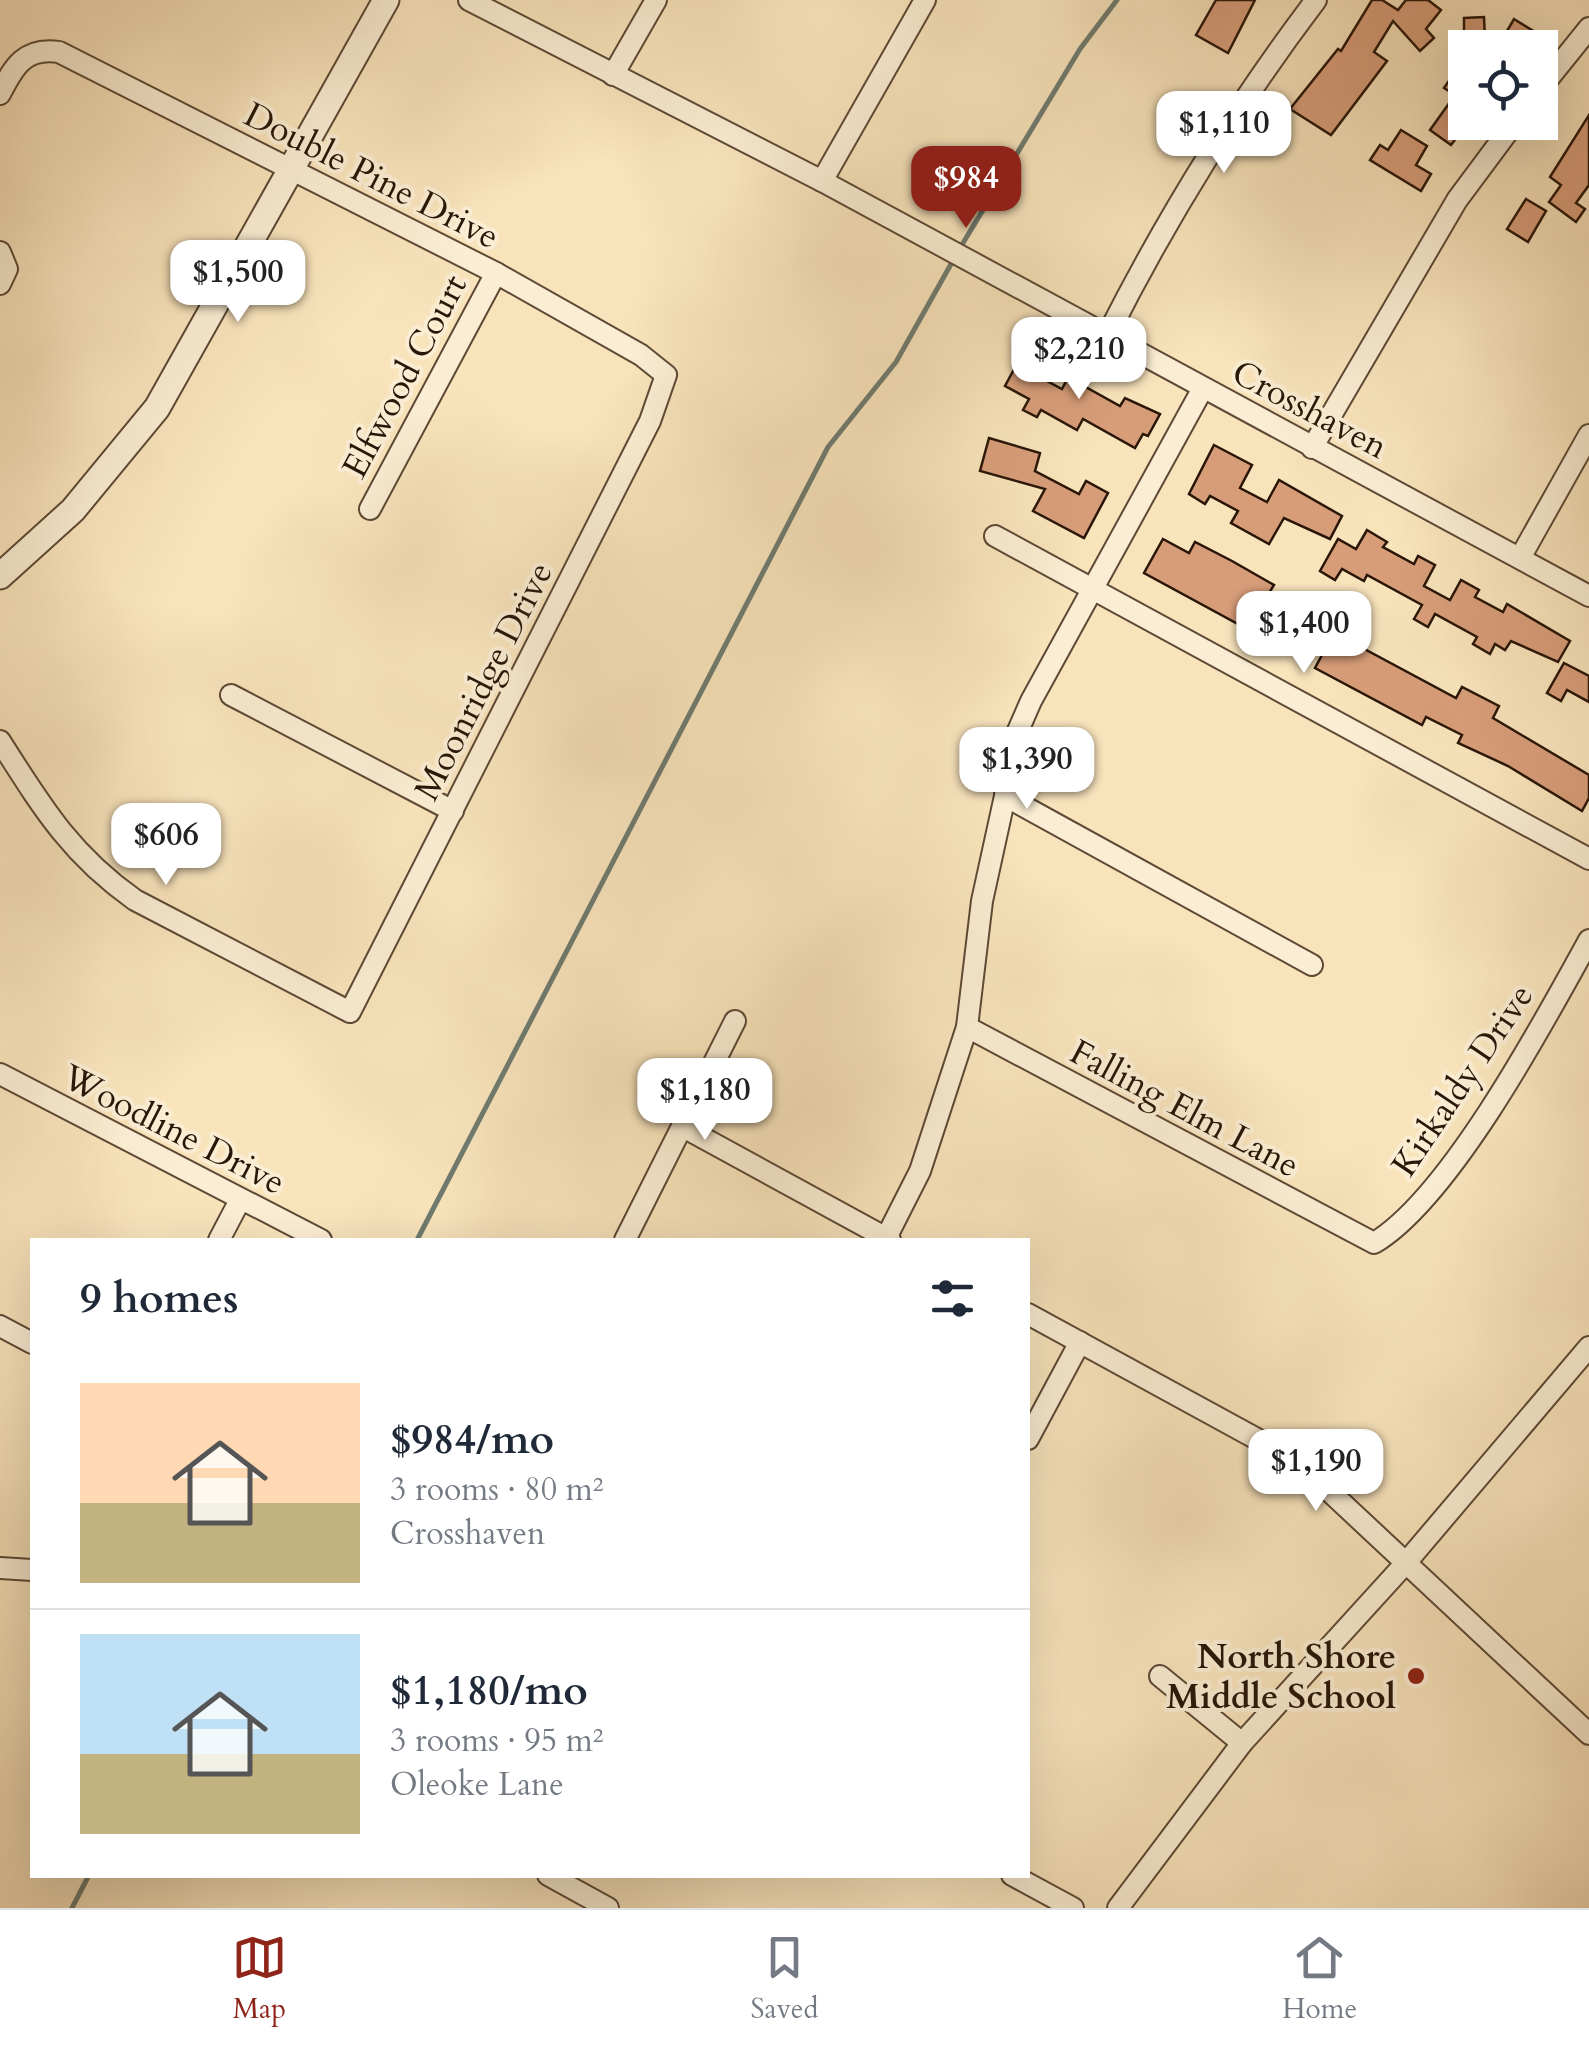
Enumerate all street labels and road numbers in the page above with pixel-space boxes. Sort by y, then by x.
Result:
street label: Double Pine Drive [236,91,507,261]
street label: Elfwood Court [331,266,479,487]
street label: Crosshaven [1223,349,1396,471]
street label: Moonridge Drive [403,554,565,809]
street label: Kirkaldy Drive [1381,975,1545,1186]
street label: Falling Elm Lane [1061,1028,1308,1190]
street label: Woodline Drive [53,1053,293,1207]

